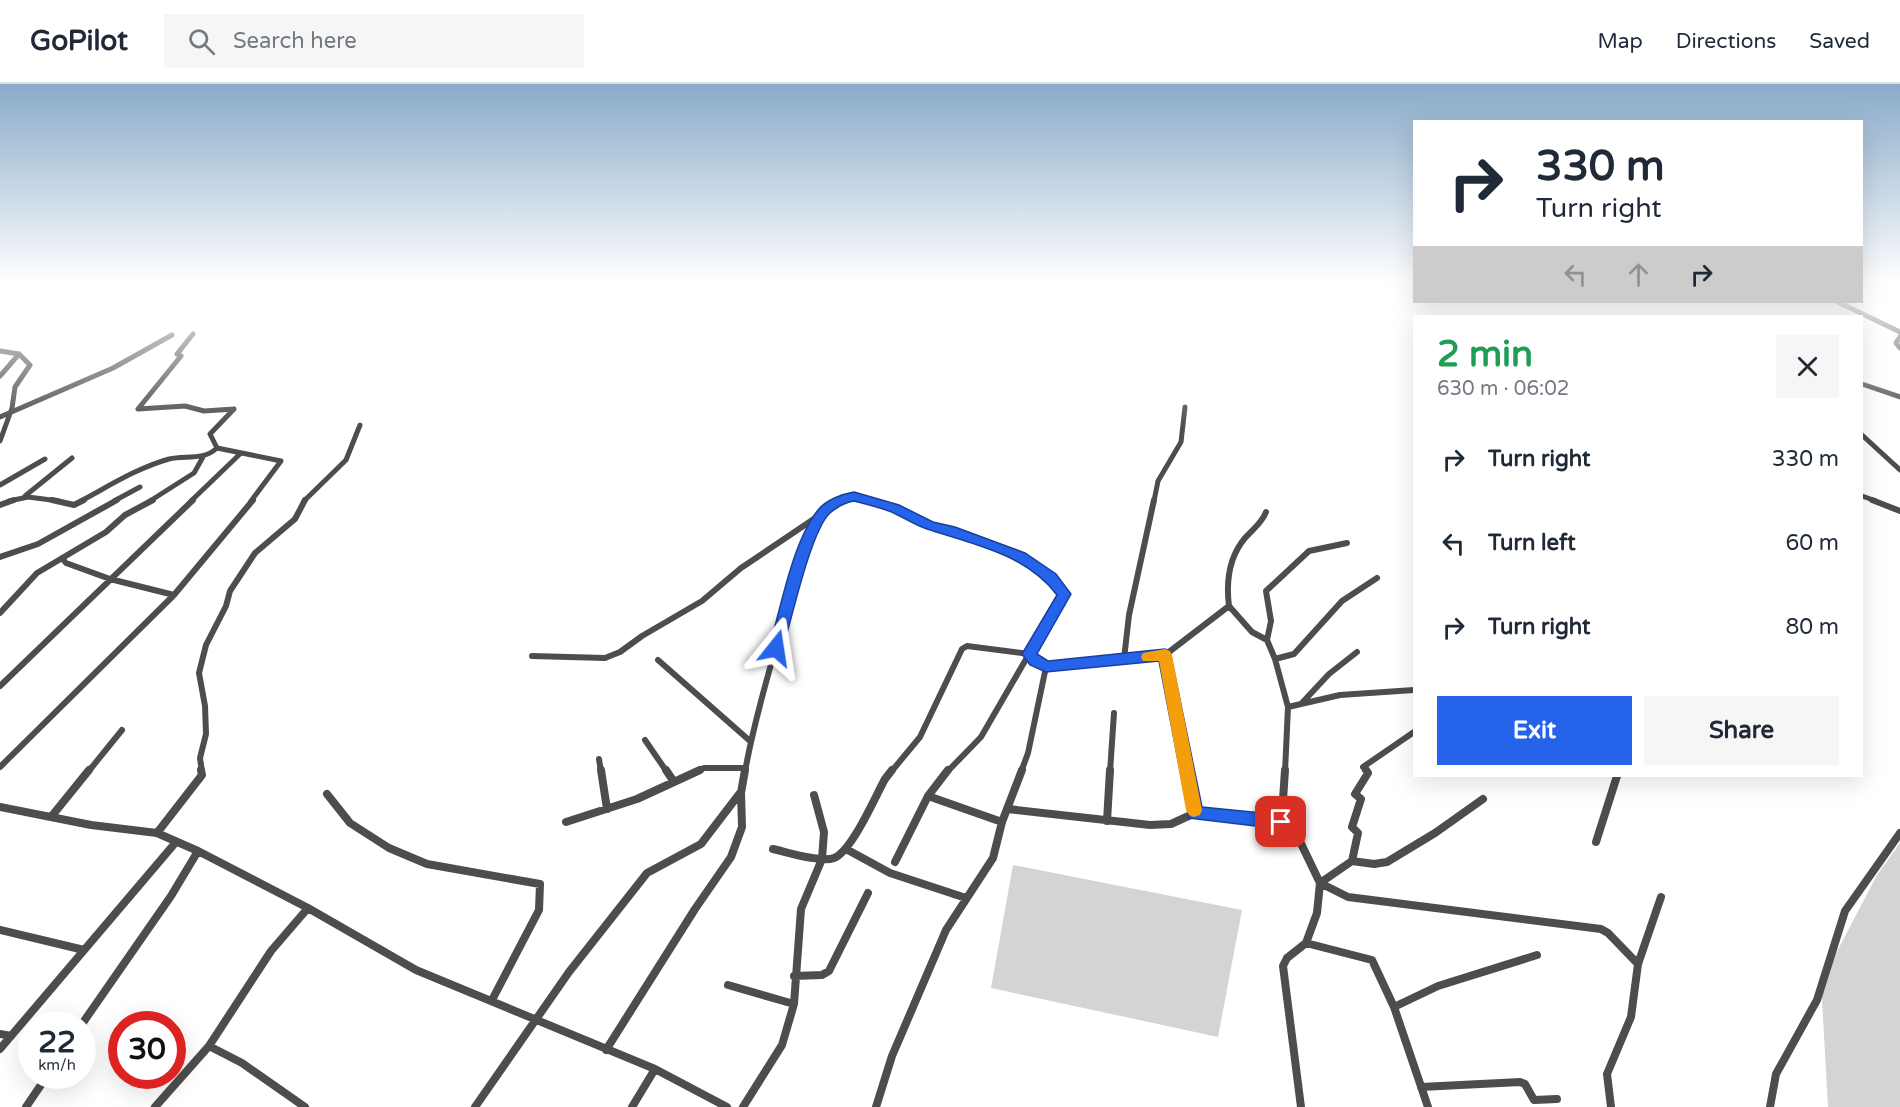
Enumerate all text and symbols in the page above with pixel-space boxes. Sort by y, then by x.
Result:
search box [164,14,584,68]
text: GoPilot [30,24,128,58]
icon: search [185,25,218,58]
text: Search here [233,28,357,54]
text: Map [1597,29,1643,54]
text: Directions [1676,29,1776,54]
text: Saved [1809,29,1870,54]
text: 330 m [1536,141,1665,192]
icon: right [1437,144,1515,222]
text: Turn right [1536,192,1662,225]
icon: left [1559,258,1592,291]
icon: ahead [1622,258,1655,291]
icon: right [1685,258,1718,291]
text: 2 min [1437,333,1533,376]
button: close [1776,335,1839,398]
text: 630 m · 06:02 [1437,377,1569,401]
icon: right [1437,443,1470,476]
text: Turn right [1488,446,1590,472]
text: 330 m [1772,446,1839,472]
icon: left [1437,527,1470,560]
text: Turn left [1488,530,1576,556]
text: 60 m [1785,530,1839,556]
icon: right [1437,611,1470,644]
text: Turn right [1488,614,1590,640]
text: 80 m [1785,614,1839,640]
position arrow [744,616,808,680]
button: Exit [1437,696,1632,765]
button: Share [1644,696,1839,765]
pin [1255,796,1306,847]
icon: arrive [1264,805,1297,838]
speed limit sign: 30 [108,1011,186,1089]
text: 22 [38,1024,76,1061]
text: km/h [38,1056,76,1074]

